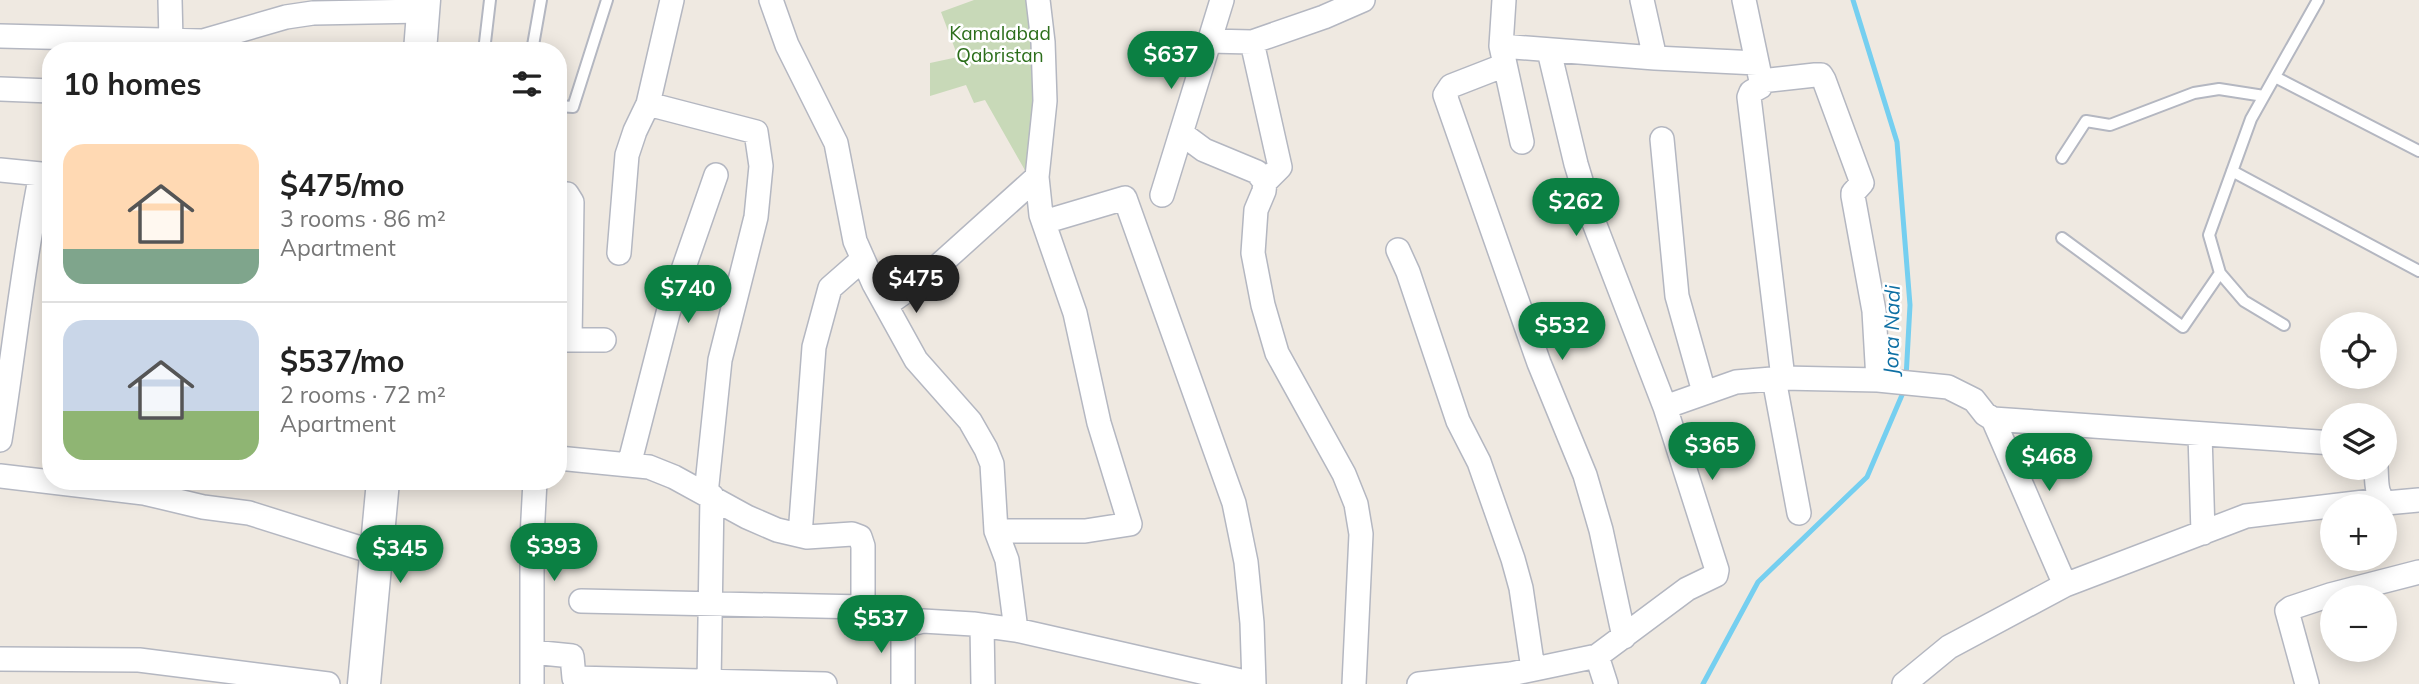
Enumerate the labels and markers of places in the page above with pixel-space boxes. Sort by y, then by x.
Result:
pin: $637 [1130,32,1212,91]
pin: $262 [1535,178,1617,238]
pin: $475 [875,256,957,315]
pin: $740 [647,266,729,325]
pin: $532 [1521,302,1603,362]
pin: $365 [1671,422,1753,482]
pin: $468 [2008,434,2090,493]
pin: $393 [513,524,595,583]
pin: $345 [359,526,441,585]
pin: $537 [840,596,922,655]

